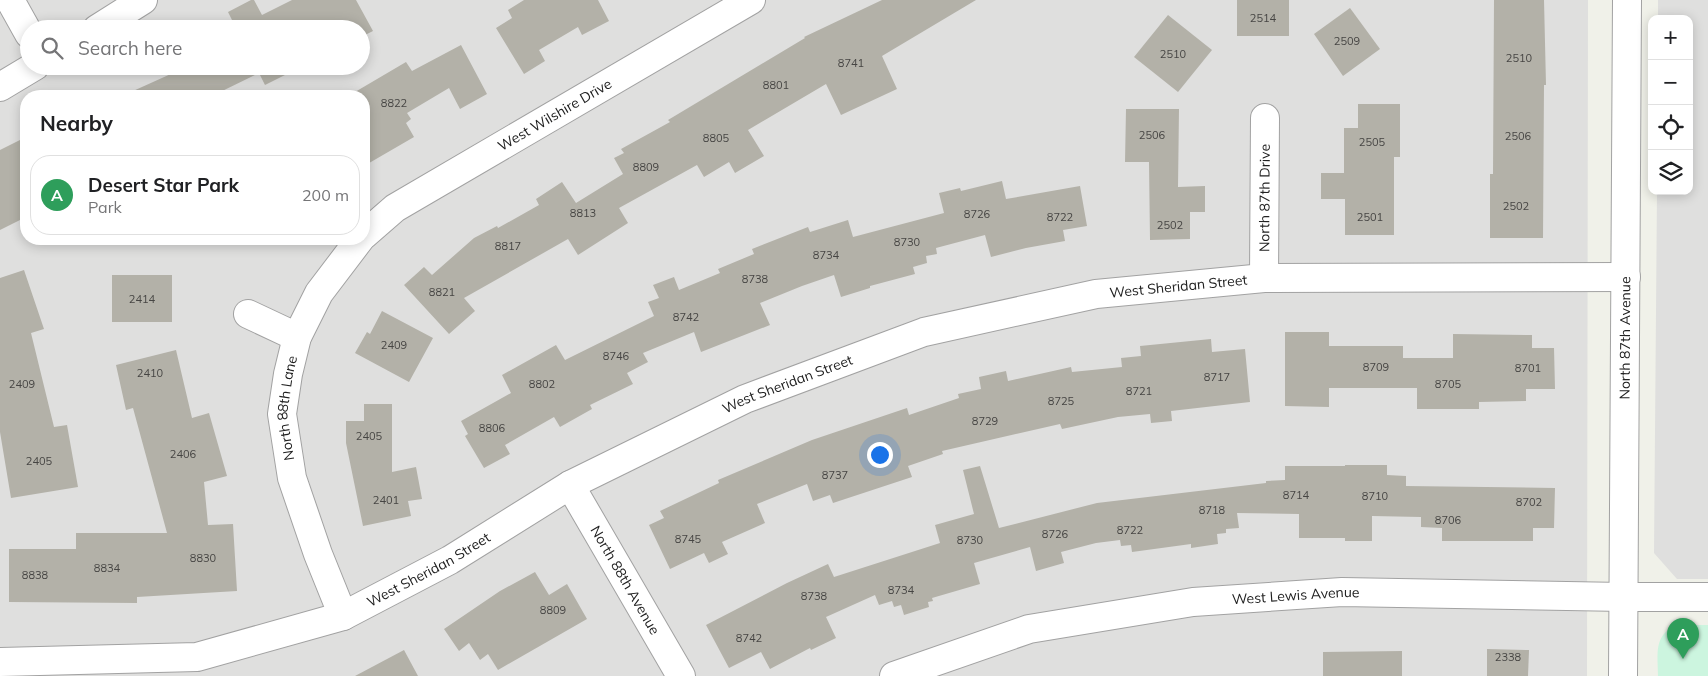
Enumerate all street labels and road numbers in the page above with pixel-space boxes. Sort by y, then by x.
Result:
street label: West Wilshire Drive [495,74,615,155]
street label: North 87th Drive [1255,144,1274,252]
street label: West Sheridan Street [1109,271,1248,302]
street label: North 87th Avenue [1616,276,1634,400]
street label: West Sheridan Street [719,351,855,418]
street label: North 88th Lane [273,354,301,462]
street label: North 88th Avenue [587,522,664,638]
street label: West Sheridan Street [364,528,494,611]
street label: West Lewis Avenue [1231,583,1360,608]

